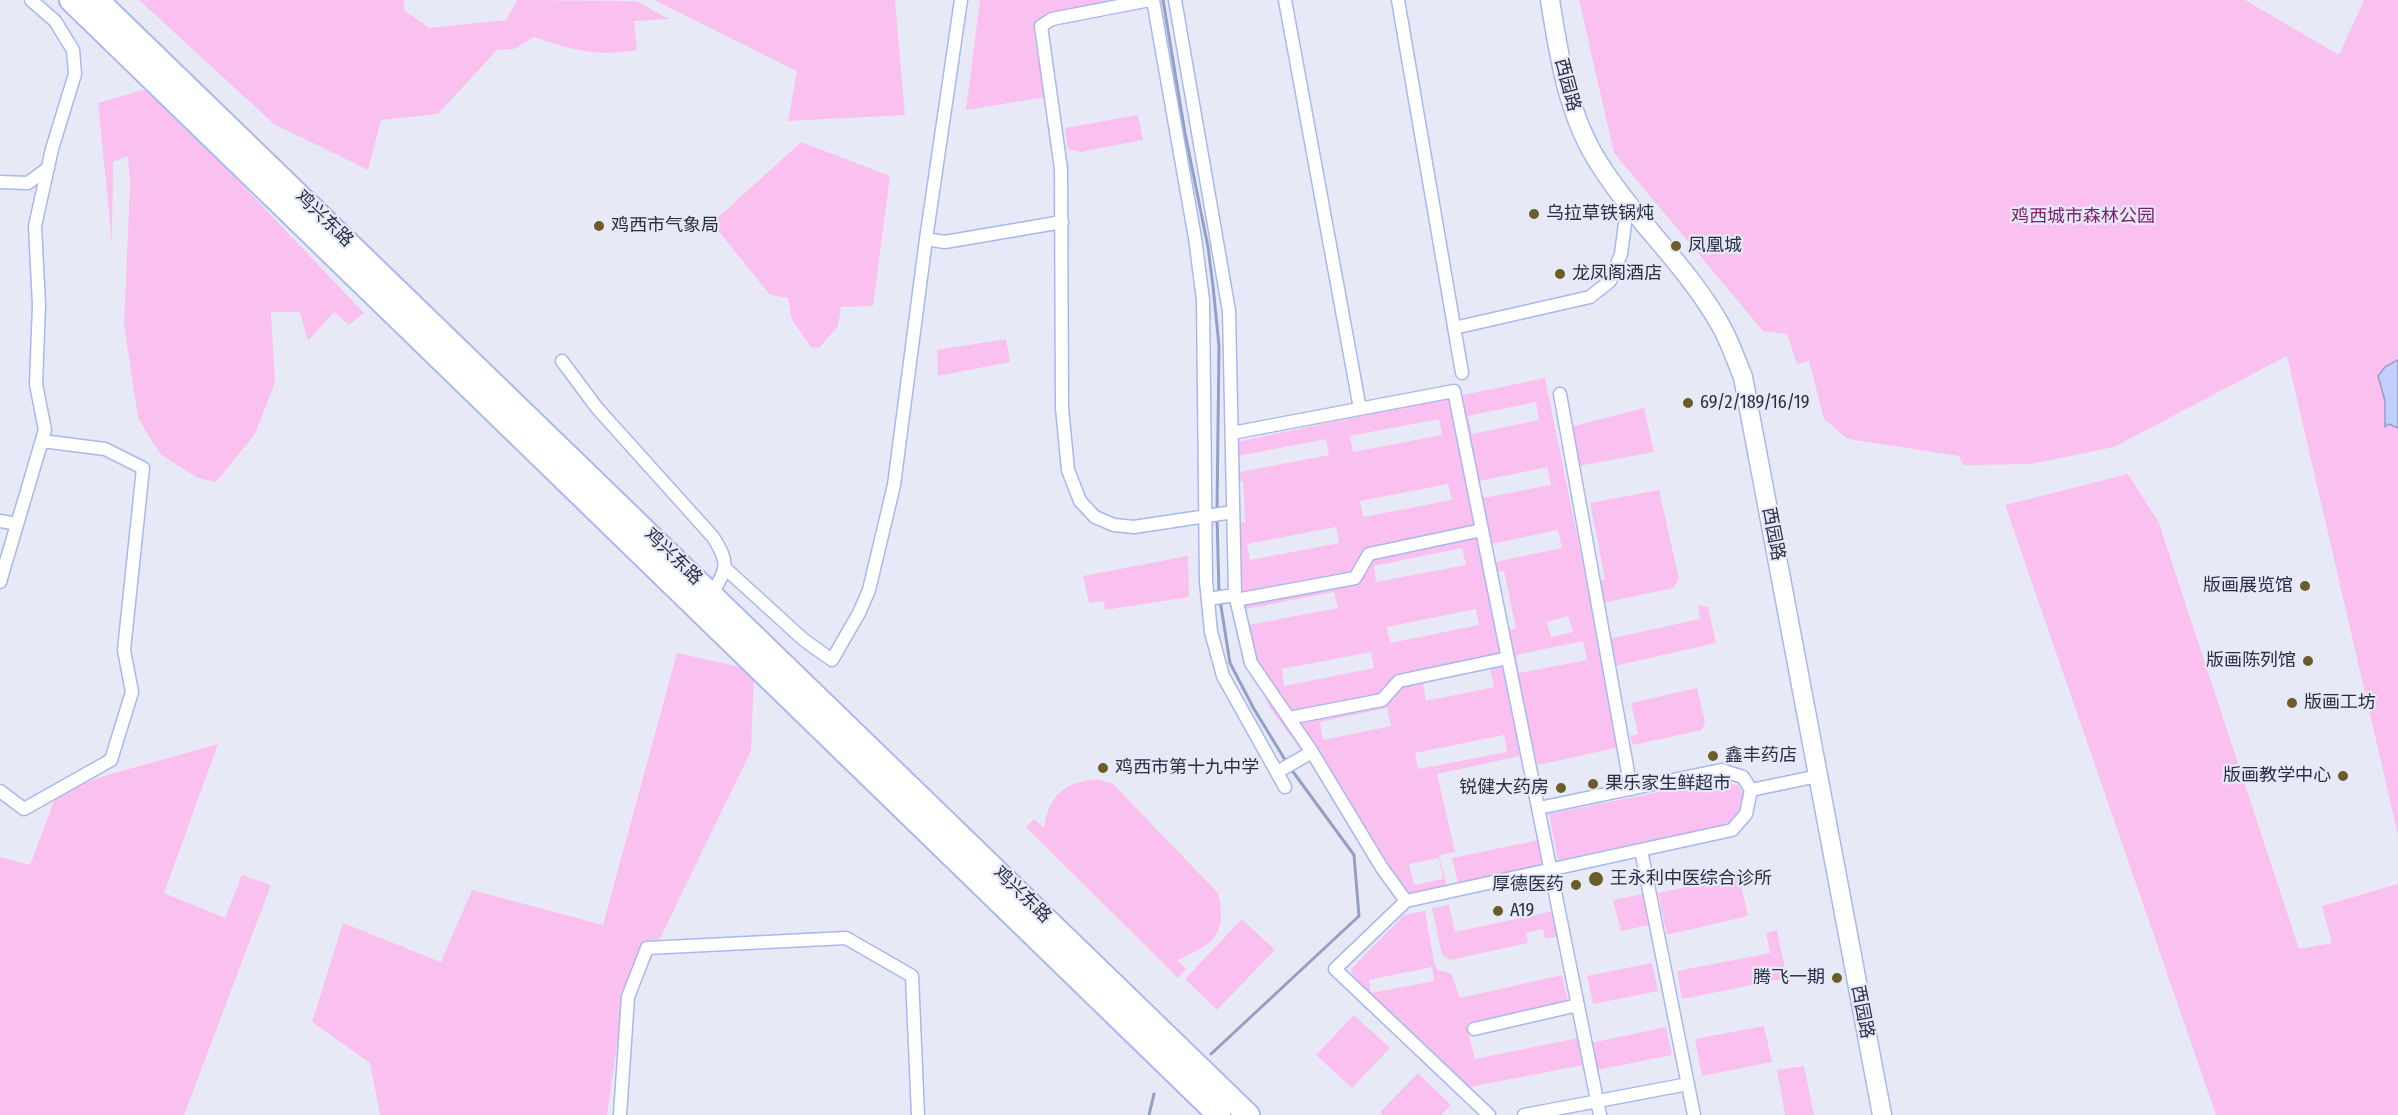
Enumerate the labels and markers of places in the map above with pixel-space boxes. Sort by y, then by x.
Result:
place label: 乌拉草铁锅炖 [1546,203,1654,225]
marker: 乌拉草铁锅炖 [1527,207,1541,221]
place label: 鸡西市气象局 [611,215,719,237]
marker: 鸡西市气象局 [592,219,606,233]
place label: 凤凰城 [1688,235,1742,257]
marker: 凤凰城 [1669,239,1683,253]
place label: 龙凤阁酒店 [1572,263,1662,285]
marker: 龙凤阁酒店 [1553,267,1567,281]
place label: 69/2/189/16/19 [1700,392,1810,414]
marker: 69/2/189/16/19 [1681,396,1695,410]
place label: 版画展览馆 [2203,575,2293,597]
marker: 版画展览馆 [2298,579,2312,593]
place label: 版画陈列馆 [2206,650,2296,672]
marker: 版画陈列馆 [2301,654,2315,668]
place label: 版画工坊 [2304,692,2376,714]
marker: 版画工坊 [2285,696,2299,710]
place label: 鑫丰药店 [1725,745,1797,767]
marker: 鑫丰药店 [1706,749,1720,763]
place label: 鸡西市第十九中学 [1115,757,1259,779]
marker: 鸡西市第十九中学 [1096,761,1110,775]
place label: 版画教学中心 [2223,765,2331,787]
marker: 版画教学中心 [2336,769,2350,783]
place label: 果乐家生鲜超市 [1605,773,1731,795]
place label: 锐健大药房 [1459,777,1549,799]
marker: 果乐家生鲜超市 [1586,777,1600,791]
marker: 锐健大药房 [1554,781,1568,795]
place label: 王永利中医综合诊所 [1610,868,1772,890]
marker: 王永利中医综合诊所 [1587,870,1605,888]
place label: 厚德医药 [1492,874,1564,896]
marker: 厚德医药 [1569,878,1583,892]
place label: A19 [1510,900,1534,922]
marker: A19 [1491,904,1505,918]
place label: 腾飞一期 [1753,967,1825,989]
marker: 腾飞一期 [1830,971,1844,985]

